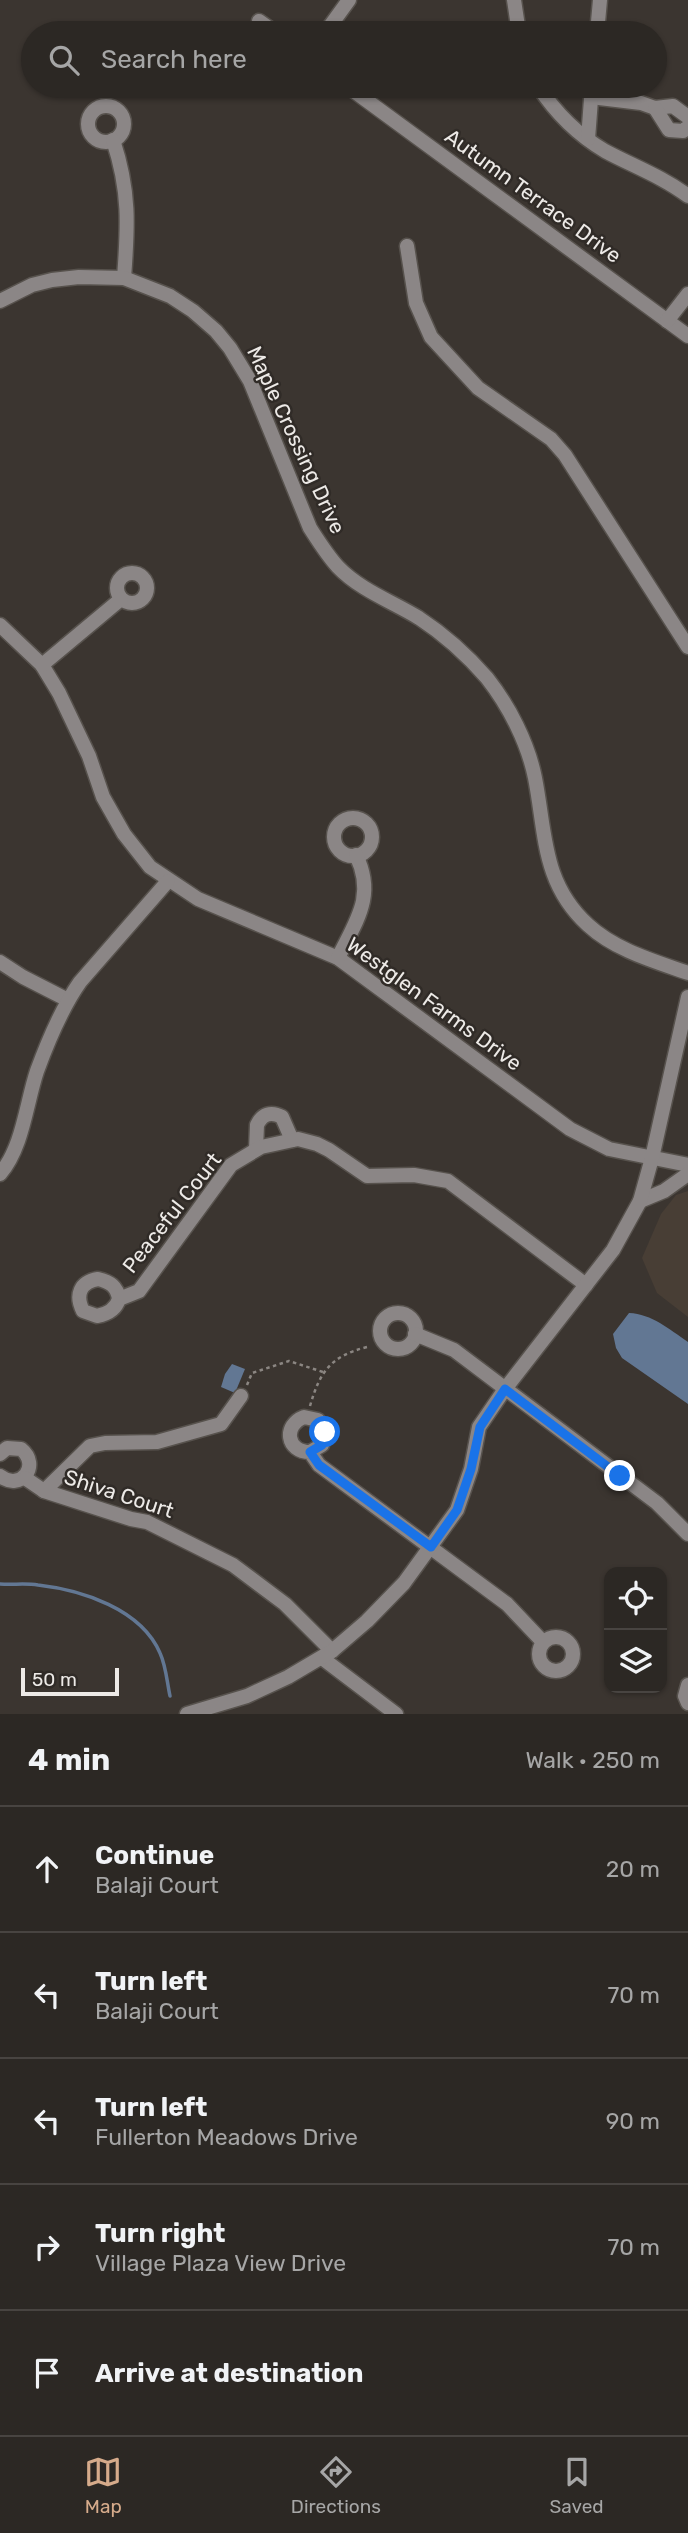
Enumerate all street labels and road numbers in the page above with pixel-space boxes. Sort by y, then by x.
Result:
street label: Autumn Terrace Drive [440,123,626,268]
street label: Maple Crossing Drive [242,342,351,538]
street label: Westglen Farms Drive [342,932,527,1076]
street label: Peaceful Court [117,1148,226,1278]
street label: Shiva Court [61,1464,177,1523]

